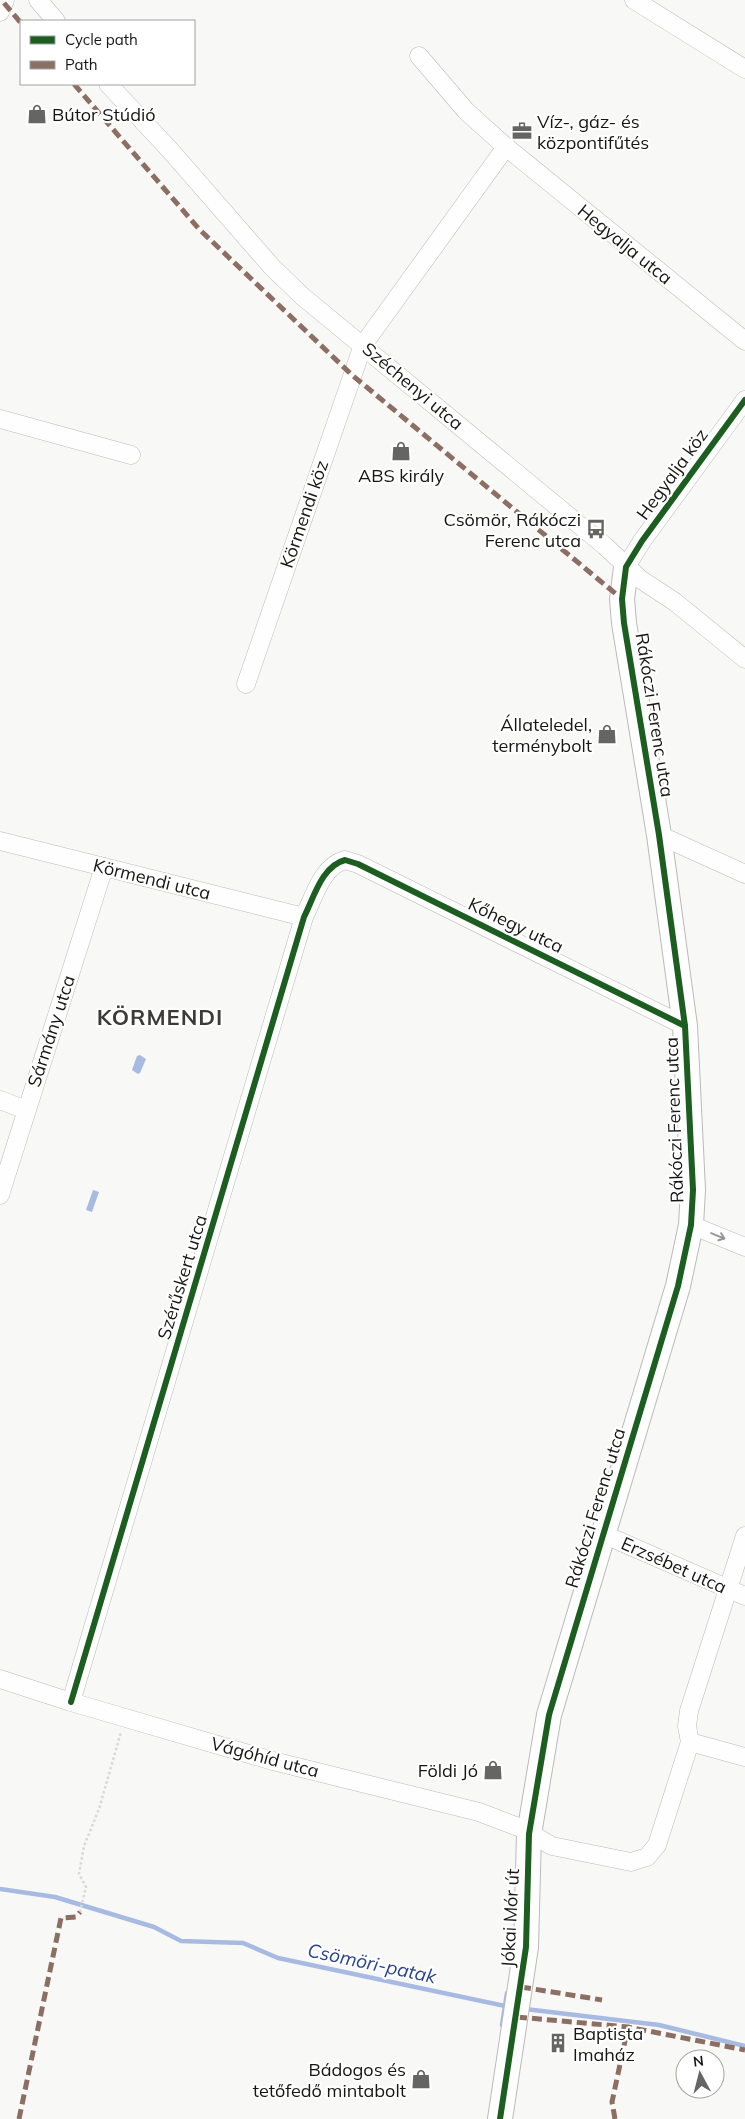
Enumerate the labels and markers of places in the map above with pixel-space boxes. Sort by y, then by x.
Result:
shop icon: Bútor Stúdió [26,103,48,125]
place label: Bútor Stúdió [52,103,156,126]
place label: Víz-, gáz- és központifűtés [537,110,649,154]
office icon: Víz-, gáz- és központifűtés [511,120,533,142]
shop icon: ABS király [390,440,412,462]
place label: ABS király [358,464,444,487]
place label: Csömör, Rákóczi Ferenc utca [444,508,581,552]
bus stop icon: Csömör, Rákóczi Ferenc utca [585,518,607,540]
place label: Állateledel, terménybolt [492,713,592,757]
shop icon: Állateledel, terménybolt [596,723,618,745]
place label: Földi Jó [418,1759,478,1782]
shop icon: Földi Jó [482,1759,504,1781]
place label: Baptista Imaház [573,2022,643,2066]
building icon: Baptista Imaház [547,2032,569,2054]
place label: Bádogos és tetőfedő mintabolt [253,2058,406,2102]
shop icon: Bádogos és tetőfedő mintabolt [410,2068,432,2090]

